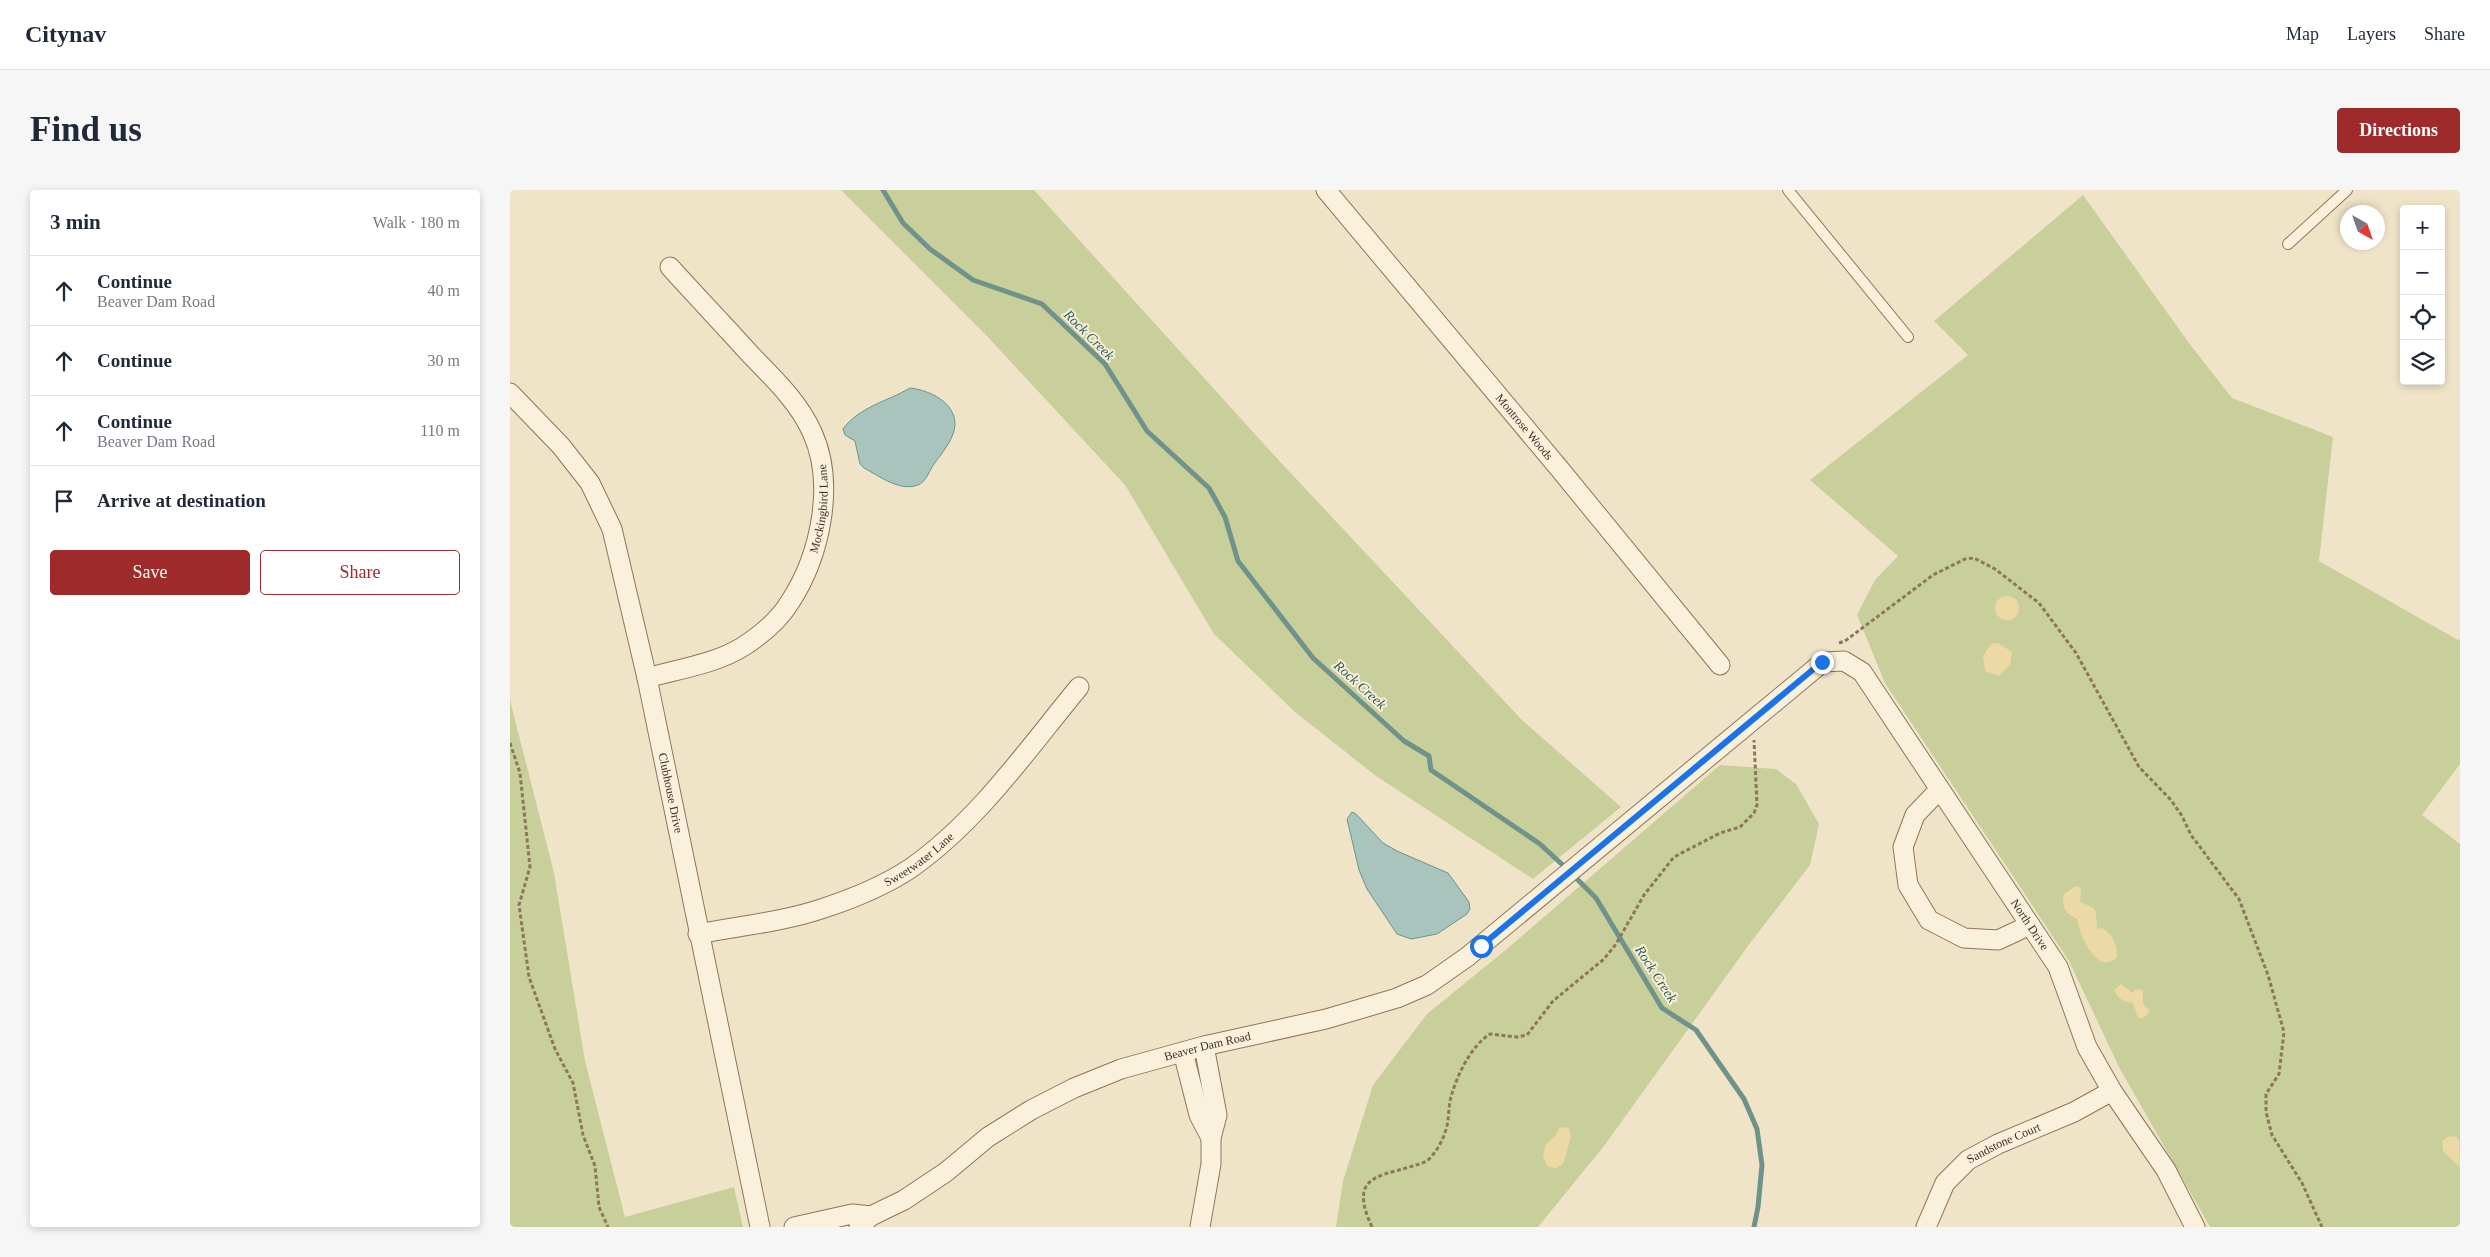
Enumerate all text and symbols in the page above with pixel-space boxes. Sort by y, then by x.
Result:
text: Citynav [25,21,106,47]
text: Map [2286,24,2319,44]
text: Layers [2347,24,2396,44]
text: Share [2424,24,2465,44]
button: Directions [2337,108,2460,153]
text: Find us [30,110,142,149]
north arrow [2340,205,2385,250]
map controls [2400,205,2445,385]
button: + [2400,205,2445,250]
text: 3 min [50,210,101,234]
text: Walk · 180 m [373,214,460,231]
button: − [2400,250,2445,295]
text: Continue [97,271,172,292]
icon: ahead [50,277,78,305]
text: 40 m [428,282,460,299]
text: Beaver Dam Road [97,293,215,310]
button: locate [2400,295,2445,340]
water label: Rock Creek [1060,306,1118,364]
button: layers [2400,340,2445,385]
icon: ahead [50,347,78,375]
text: Continue [97,350,172,371]
text: 30 m [428,352,460,369]
street label: Montrose Woods [1493,391,1556,463]
text: Continue [97,411,172,432]
icon: ahead [50,417,78,445]
text: 110 m [420,422,460,439]
text: Beaver Dam Road [97,433,215,450]
street label: Mockingbird Lane [807,463,831,555]
icon: arrive [50,487,78,515]
text: Arrive at destination [97,490,266,511]
button: Save [50,550,250,595]
button: Share [260,550,460,595]
route end [1811,651,1834,674]
water label: Rock Creek [1330,657,1390,713]
street label: Clubhouse Drive [656,752,686,834]
street label: Sweetwater Lane [882,830,957,889]
street label: North Drive [2008,896,2052,953]
route start [1470,935,1493,958]
water label: Rock Creek [1632,942,1680,1006]
street label: Beaver Dam Road [1163,1029,1252,1064]
street label: Sandstone Court [1964,1120,2043,1166]

